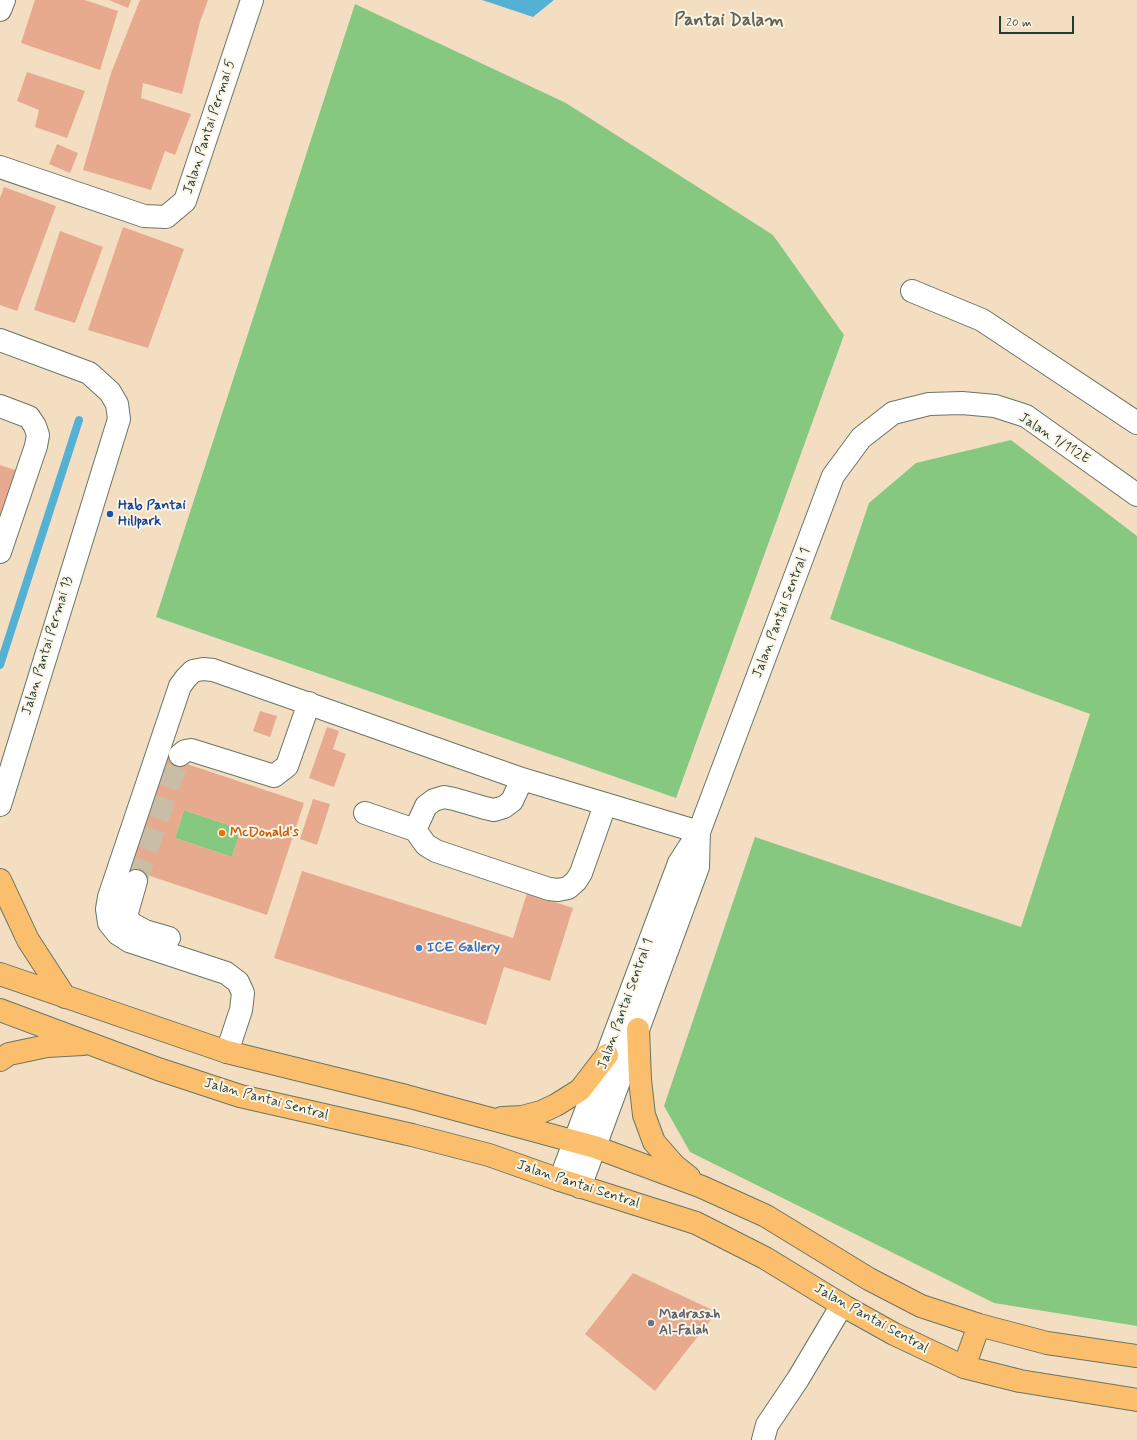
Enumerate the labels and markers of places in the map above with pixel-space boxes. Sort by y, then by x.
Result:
place label: Hab Pantai Hillpark [118,498,186,530]
marker: Hab Pantai Hillpark [105,509,115,519]
place label: McDonald's [230,825,299,841]
marker: McDonald's [217,828,227,838]
place label: ICE Gallery [427,940,500,956]
marker: ICE Gallery [414,943,424,953]
place label: Madrasah Al-Falah [659,1307,720,1340]
marker: Madrasah Al-Falah [646,1318,656,1328]

